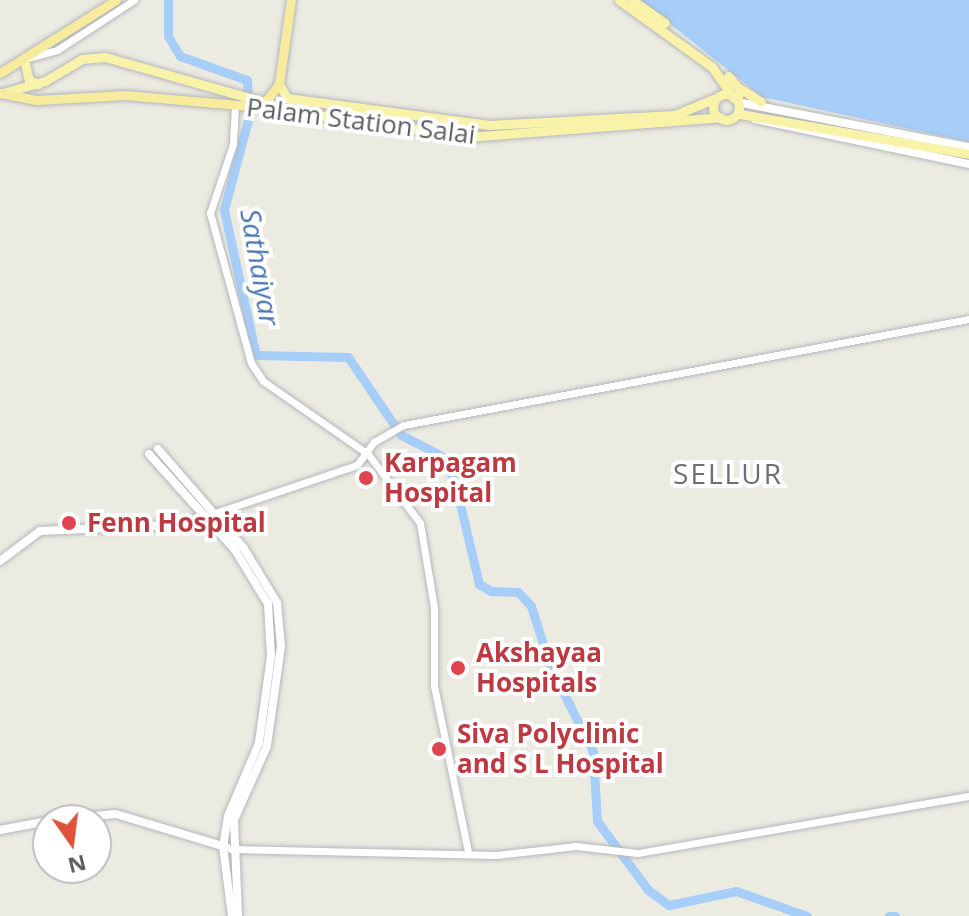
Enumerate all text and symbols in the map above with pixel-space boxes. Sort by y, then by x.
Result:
street label: Palam Station Salai [245,91,477,151]
water label: Sathaiyar [234,206,288,328]
place label: Karpagam Hospital [384,447,517,508]
district label: SELLUR [673,456,783,490]
marker: Karpagam Hospital [355,467,377,489]
place label: Fenn Hospital [87,507,266,539]
marker: Fenn Hospital [58,512,80,534]
place label: Akshayaa Hospitals [476,637,602,698]
marker: Akshayaa Hospitals [447,657,469,679]
place label: Siva Polyclinic and S L Hospital [457,718,664,780]
marker: Siva Polyclinic and S L Hospital [428,738,450,760]
north arrow [32,804,112,884]
text: N [65,849,90,882]

